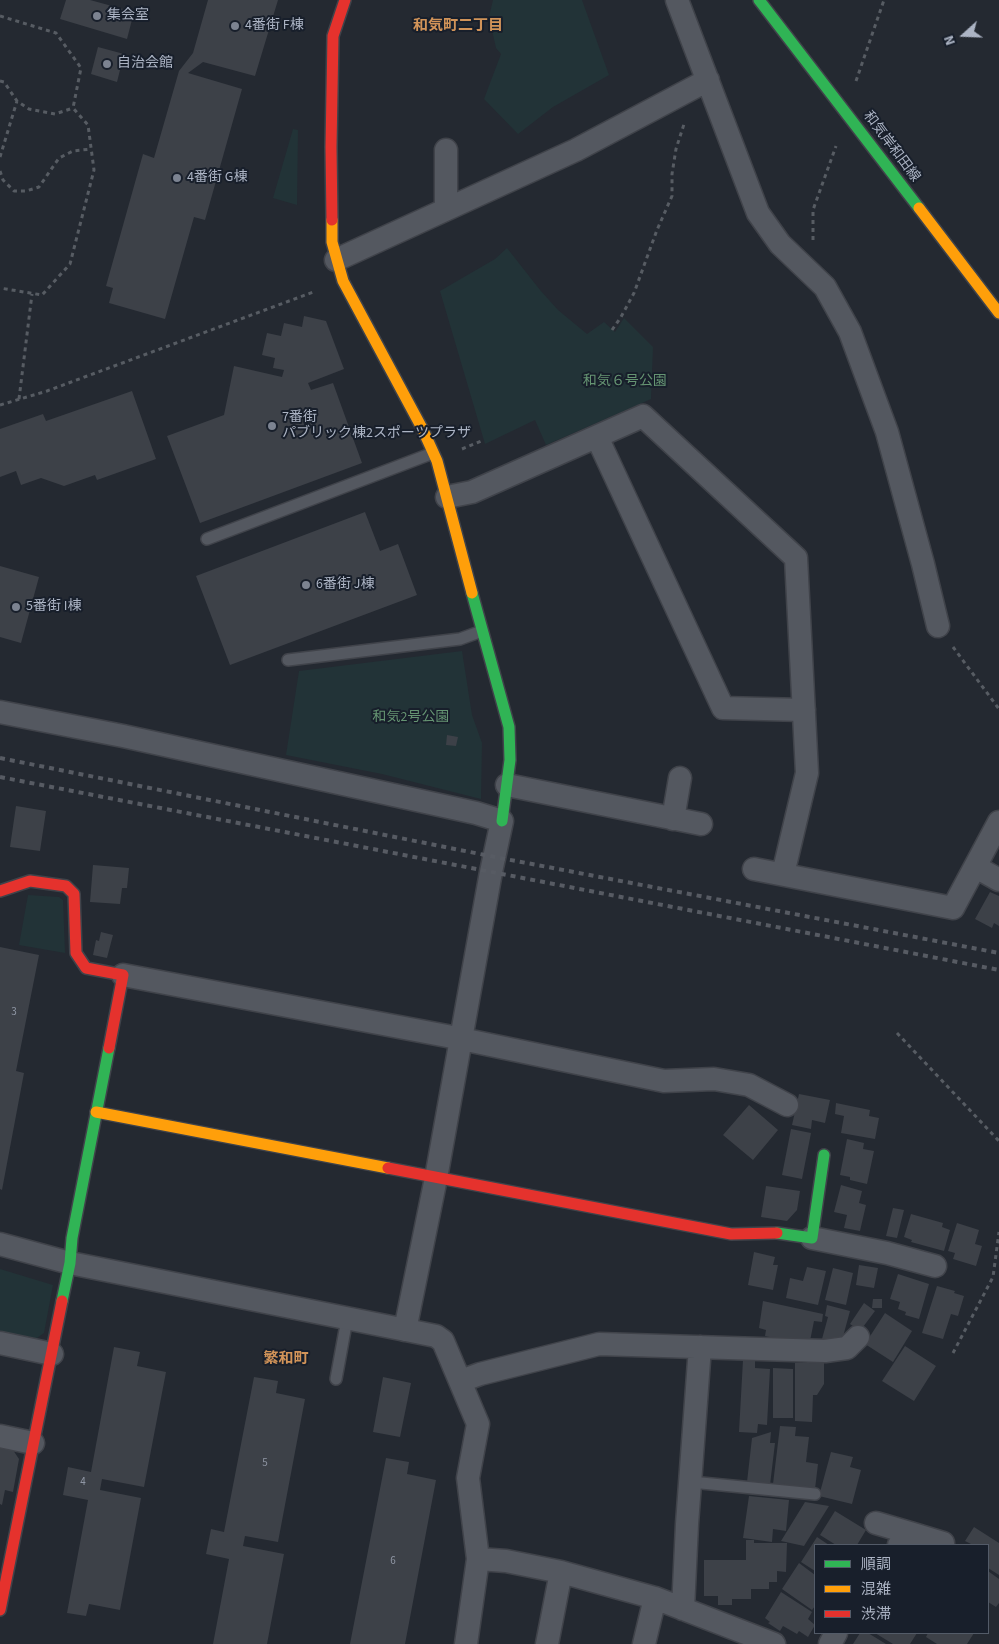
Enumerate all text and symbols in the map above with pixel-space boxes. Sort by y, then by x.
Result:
place label: 集会室 [107,8,149,24]
marker: 集会室 [91,10,103,22]
north arrow [939,10,989,60]
place label: 4番街 F棟 [245,18,304,34]
district label: 和気町二丁目 [413,18,503,36]
marker: 4番街 F棟 [229,20,241,32]
text: N [939,32,961,48]
place label: 自治会館 [117,56,173,72]
marker: 自治会館 [101,58,113,70]
street label: 和気岸和田線 [859,108,923,186]
place label: 4番街 G棟 [187,170,247,186]
marker: 4番街 G棟 [171,172,183,184]
park label: 和気６号公園 [583,374,667,390]
place label: 7番街 パブリック棟2スポーツプラザ [282,410,471,442]
marker: 7番街 パブリック棟2スポーツプラザ [266,420,278,432]
place label: 6番街 J棟 [316,577,374,593]
marker: 6番街 J棟 [300,579,312,591]
place label: 5番街 I棟 [26,599,81,615]
marker: 5番街 I棟 [10,601,22,613]
park label: 和気2号公園 [373,710,449,726]
house number: 3 [11,1006,17,1020]
district label: 繁和町 [264,1351,308,1369]
house number: 5 [262,1457,268,1471]
house number: 4 [80,1476,86,1490]
legend [814,1544,989,1634]
text: 順調 [861,1554,891,1575]
house number: 6 [390,1555,396,1569]
text: 混雑 [861,1579,891,1600]
text: 渋滞 [861,1604,891,1625]

